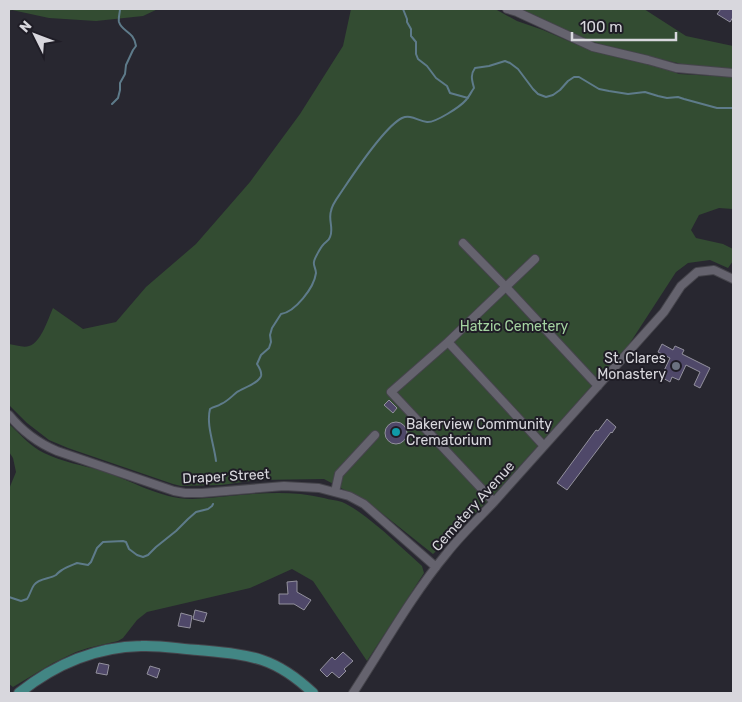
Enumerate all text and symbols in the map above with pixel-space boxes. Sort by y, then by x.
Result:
north arrow [10,10,60,60]
scale bar [572,10,676,42]
text: N [16,17,35,36]
text: 100 m [580,18,622,36]
park label: Hatzic Cemetery [460,318,569,335]
place label: St. Clares Monastery [597,350,666,383]
marker: St. Clares Monastery [670,360,682,372]
place label: Bakerview Community Crematorium [406,416,552,449]
marker: Bakerview Community Crematorium [390,426,402,438]
street label: Cemetery Avenue [428,458,518,555]
street label: Draper Street [182,466,271,487]

